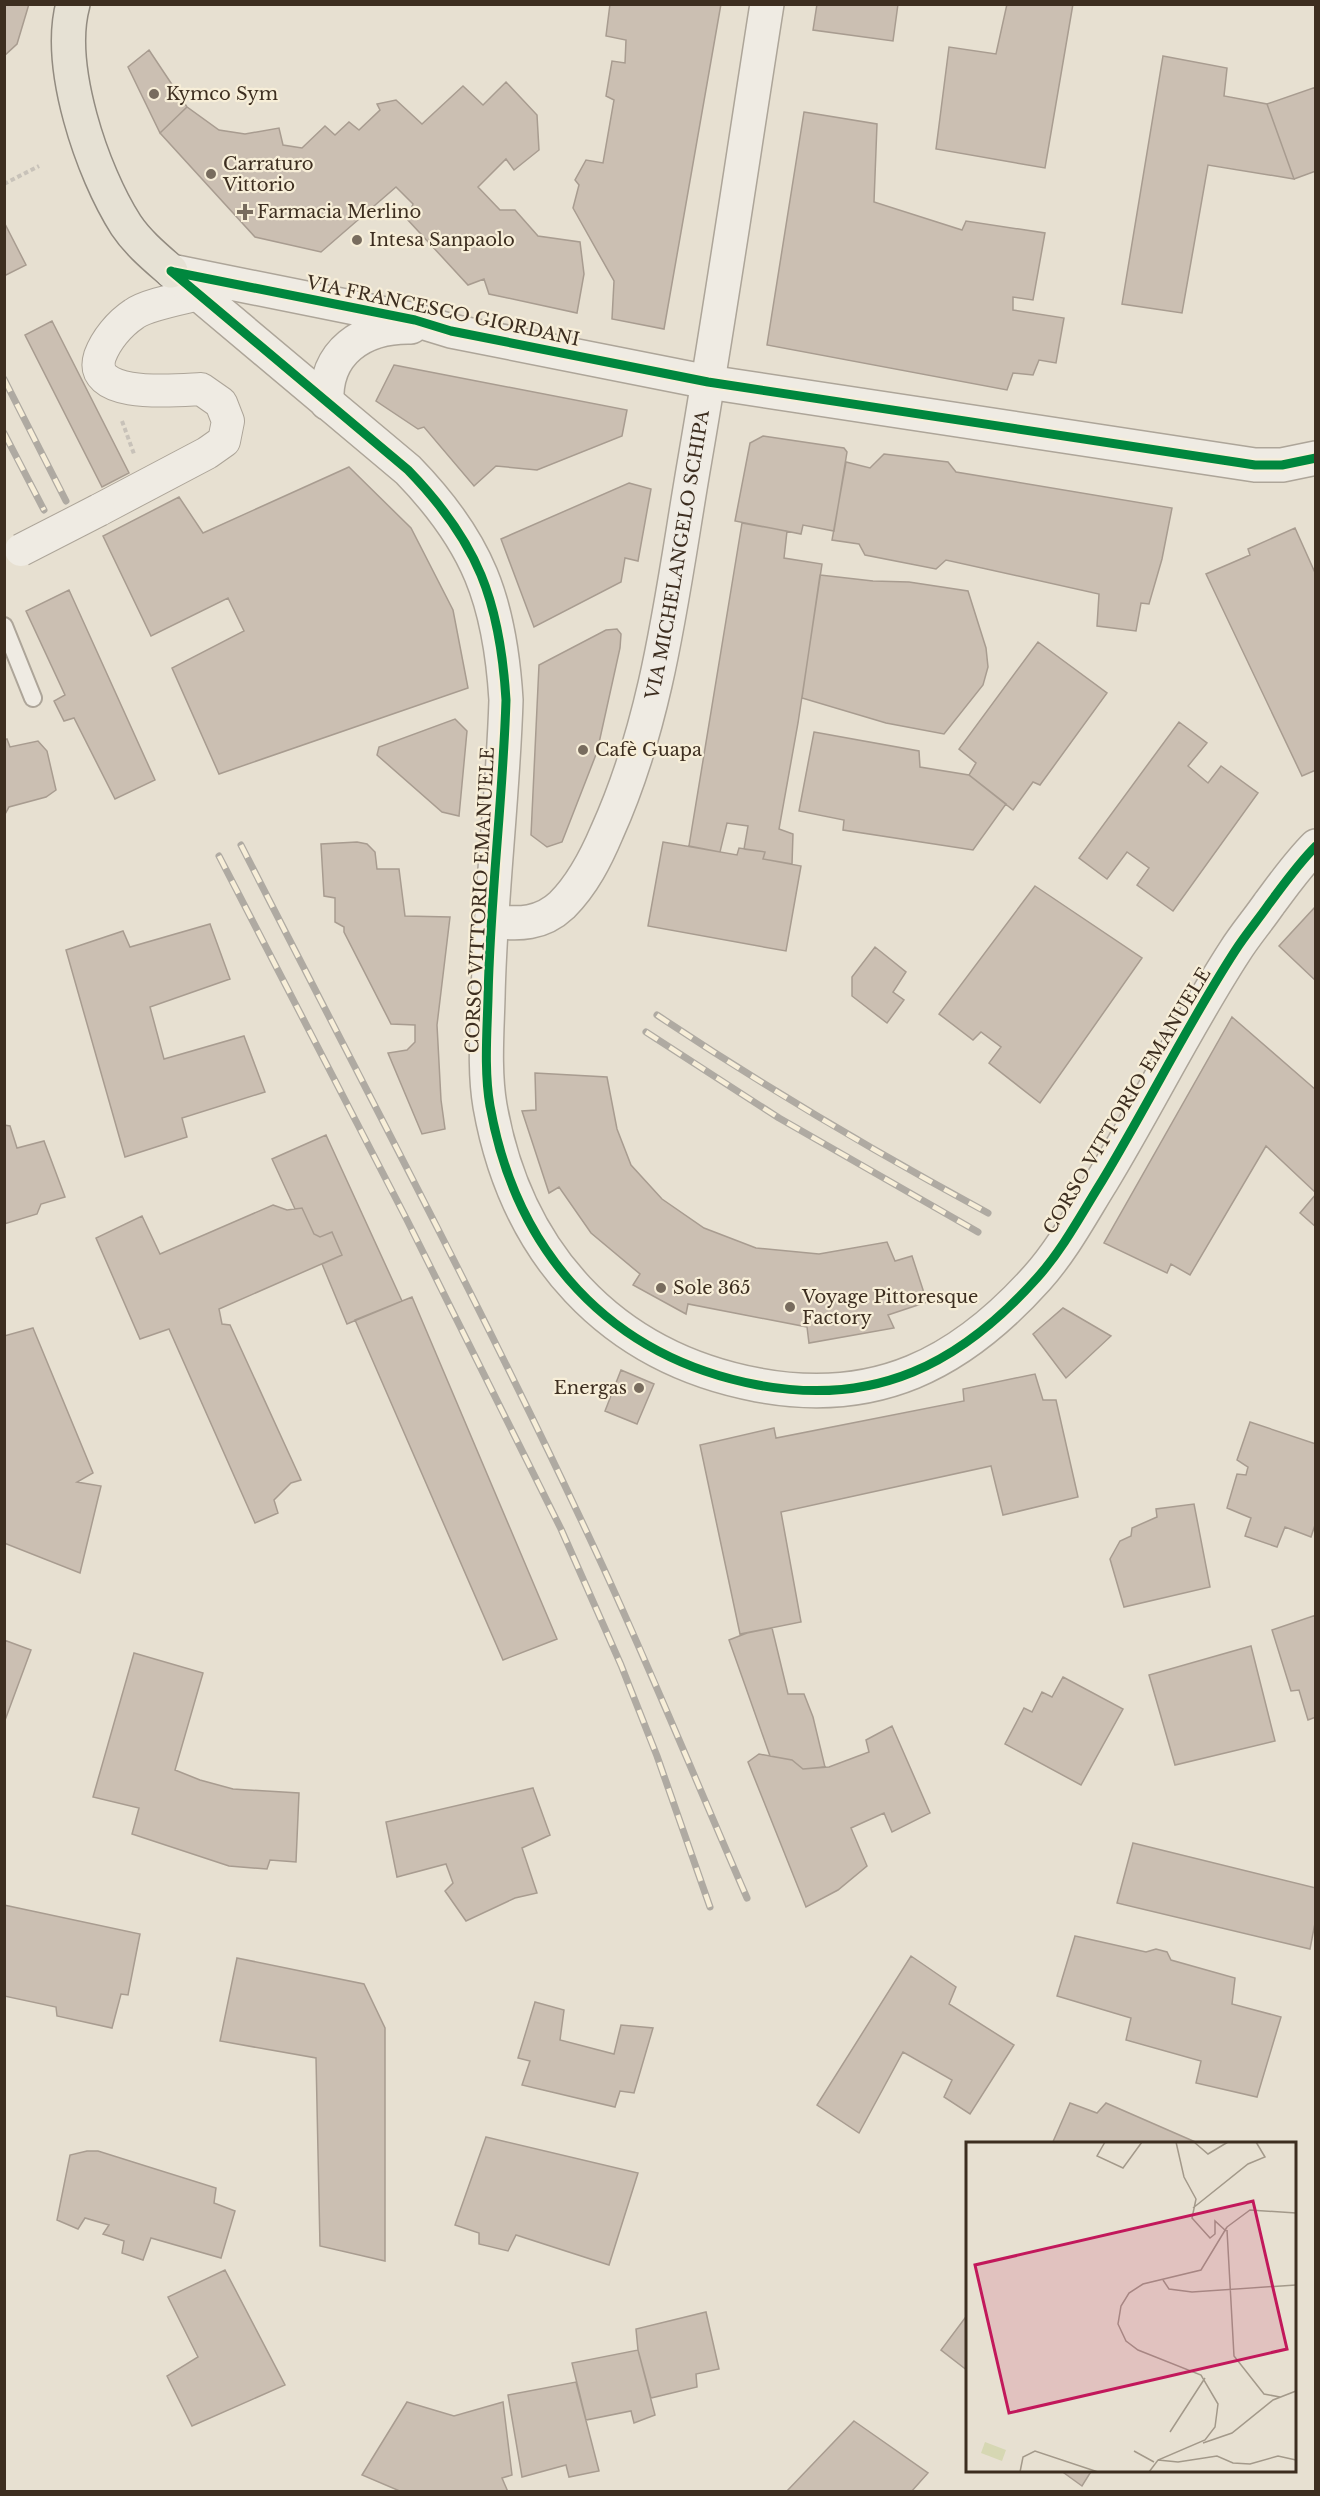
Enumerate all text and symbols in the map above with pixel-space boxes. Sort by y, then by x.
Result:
place label: Kymco Sym [166,83,278,105]
marker: Kymco Sym [147,87,161,101]
place label: Carraturo Vittorio [222,153,314,196]
marker: Carraturo Vittorio [204,167,218,181]
place label: Farmacia Merlino [257,201,421,223]
marker: Farmacia Merlino [238,205,252,219]
place label: Intesa Sanpaolo [369,229,515,251]
marker: Intesa Sanpaolo [350,233,364,247]
street label: VIA FRANCESCO GIORDANI [303,271,582,351]
street label: VIA MICHELANGELO SCHIPA [641,407,714,703]
place label: Cafè Guapa [595,739,702,761]
marker: Cafè Guapa [576,743,590,757]
street label: CORSO VITTORIO EMANUELE [461,746,499,1054]
street label: CORSO VITTORIO EMANUELE [1039,964,1215,1238]
place label: Sole 365 [673,1277,751,1299]
marker: Sole 365 [654,1281,668,1295]
place label: Voyage Pittoresque Factory [801,1286,978,1329]
marker: Voyage Pittoresque Factory [783,1300,797,1314]
place label: Energas [554,1377,627,1399]
marker: Energas [632,1381,646,1395]
inset map [966,2142,1296,2472]

